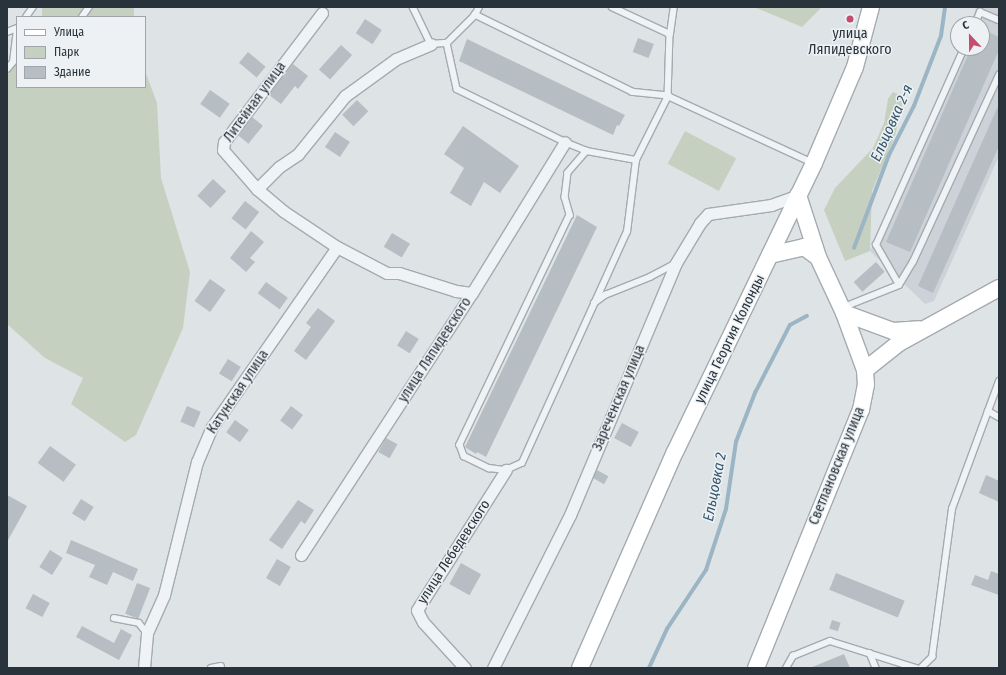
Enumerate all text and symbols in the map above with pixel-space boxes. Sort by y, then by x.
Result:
marker: улица Ляпидевского [845,14,855,24]
legend [16,16,146,88]
north arrow [950,16,990,56]
text: С [961,18,971,32]
text: Улица [54,25,84,39]
place label: улица Ляпидевского [808,26,892,58]
text: Парк [54,45,79,59]
street label: Литейная улица [220,59,290,145]
text: Здание [54,65,90,79]
water label: Ельцовка 2-я [867,82,917,164]
street label: улица Георгия Колонды [692,272,768,406]
street label: улица Ляпидевского [395,294,475,406]
street label: Зареченская улица [589,342,649,454]
street label: Катунская улица [204,347,272,437]
street label: Светлановская улица [806,404,868,528]
water label: Ельцовка 2 [700,451,730,523]
street label: улица Лебедевского [414,497,494,607]

